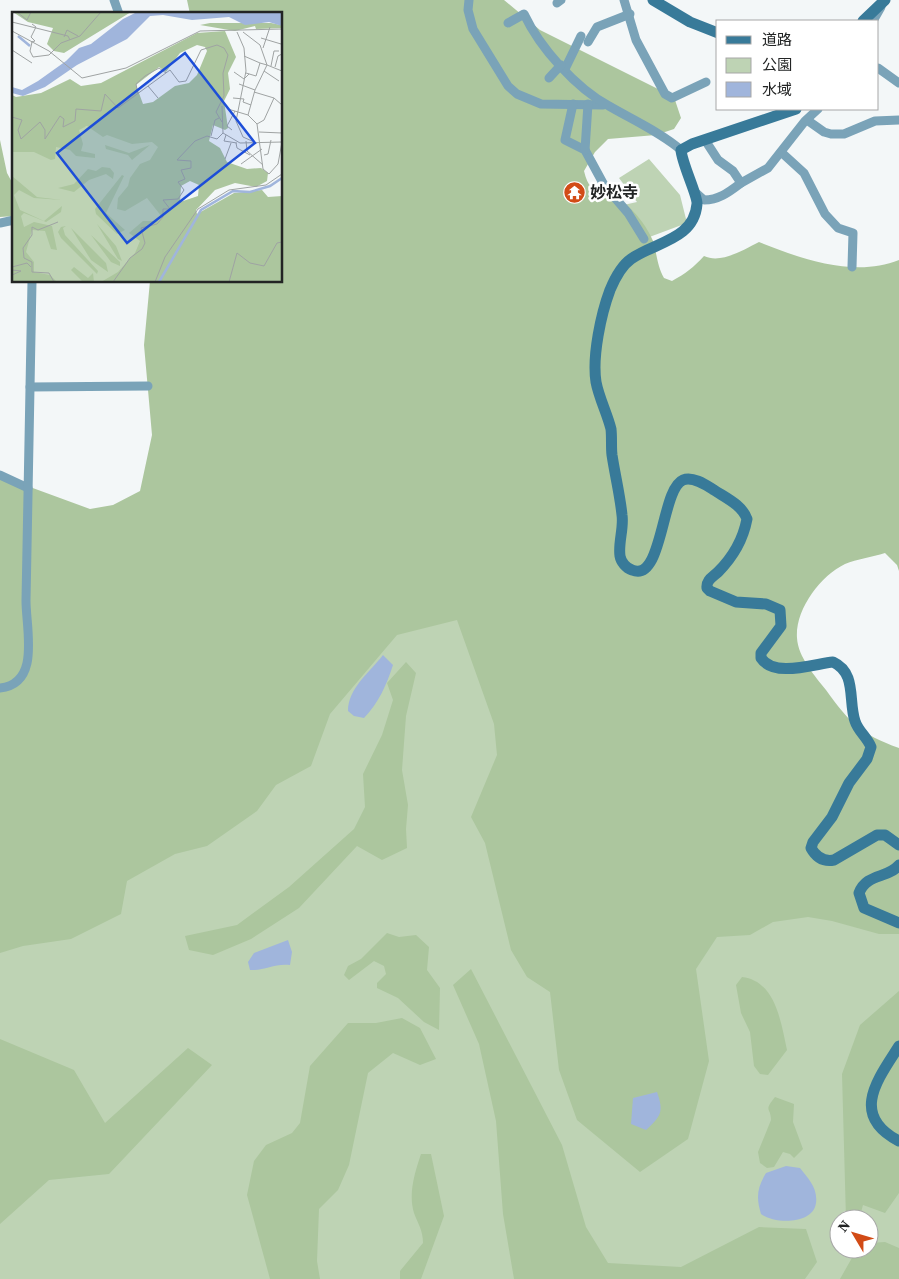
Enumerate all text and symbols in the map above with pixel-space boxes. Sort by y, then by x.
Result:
inset map [12,12,282,282]
legend [716,20,879,110]
text: 道路 [762,29,792,50]
text: 公園 [762,54,792,75]
text: 水域 [762,79,792,100]
temple icon: 妙松寺 [562,180,586,204]
place label: 妙松寺 [590,181,638,203]
north arrow [829,1209,879,1259]
text: N [833,1216,855,1236]

